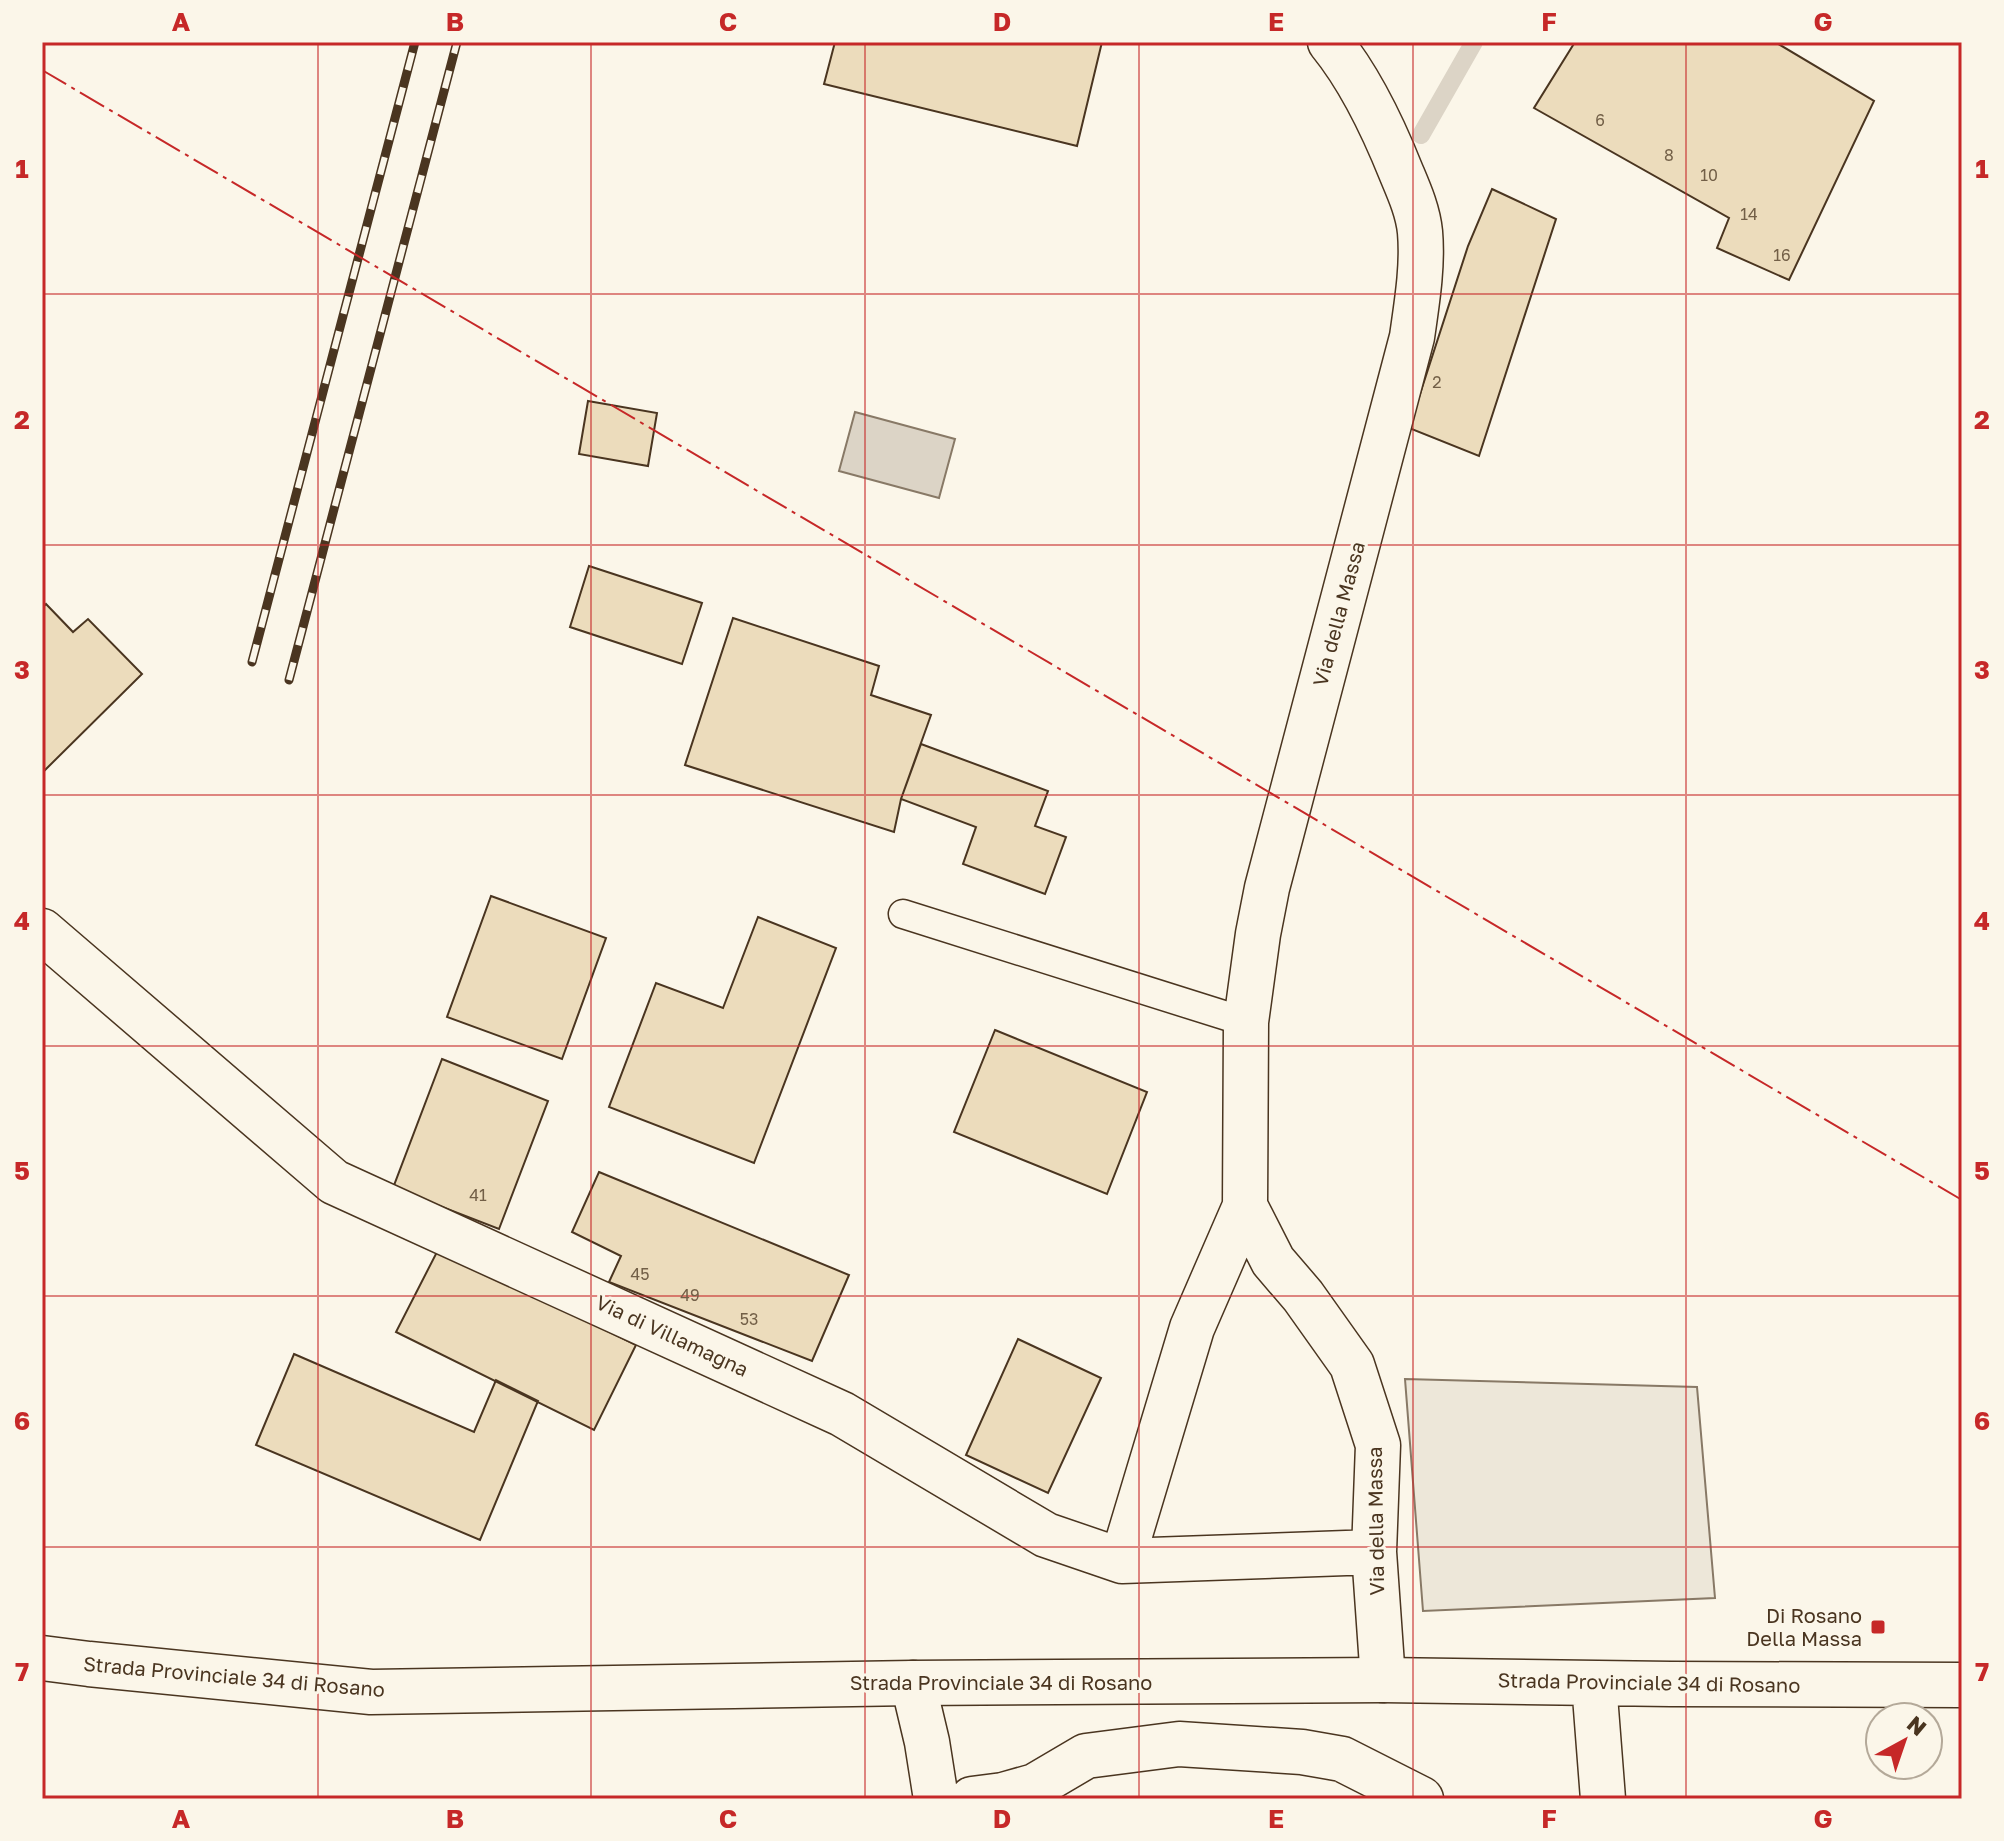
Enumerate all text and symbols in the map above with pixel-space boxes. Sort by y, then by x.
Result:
text: A [172,6,191,37]
text: B [446,6,464,37]
text: C [719,6,737,37]
text: D [993,6,1011,37]
text: E [1268,6,1284,37]
text: F [1541,6,1557,37]
text: G [1813,6,1833,37]
house number: 6 [1595,110,1605,130]
house number: 8 [1664,145,1674,165]
text: 1 [15,153,29,184]
text: 1 [1975,153,1989,184]
house number: 10 [1700,165,1718,185]
house number: 14 [1740,204,1758,224]
house number: 16 [1773,245,1791,265]
house number: 2 [1432,372,1442,392]
text: 2 [14,404,30,435]
text: 2 [1974,404,1990,435]
street label: Via della Massa [1307,539,1369,689]
text: 3 [14,654,30,685]
text: 3 [1974,654,1990,685]
text: 4 [14,905,30,936]
text: 4 [1974,905,1990,936]
text: 5 [14,1155,30,1186]
text: 5 [1974,1155,1990,1186]
house number: 41 [469,1185,487,1205]
house number: 45 [630,1264,650,1284]
house number: 49 [680,1285,700,1305]
street label: Via di Villamagna [592,1289,752,1381]
house number: 53 [740,1309,758,1329]
text: 6 [14,1405,30,1436]
text: 6 [1974,1405,1990,1436]
street label: Via della Massa [1362,1446,1388,1596]
place label: Di Rosano Della Massa [1746,1603,1862,1650]
marker: Di Rosano Della Massa [1869,1618,1887,1636]
street label: Strada Provinciale 34 di Rosano [82,1651,386,1701]
text: 7 [15,1656,29,1687]
text: 7 [1975,1656,1989,1687]
street label: Strada Provinciale 34 di Rosano [1498,1667,1801,1697]
street label: Strada Provinciale 34 di Rosano [850,1670,1152,1694]
north arrow [1864,1701,1944,1781]
text: N [1902,1710,1932,1741]
text: A [172,1803,191,1834]
text: B [446,1803,464,1834]
text: C [719,1803,737,1834]
text: D [993,1803,1011,1834]
text: E [1268,1803,1284,1834]
text: F [1541,1803,1557,1834]
text: G [1813,1803,1833,1834]

